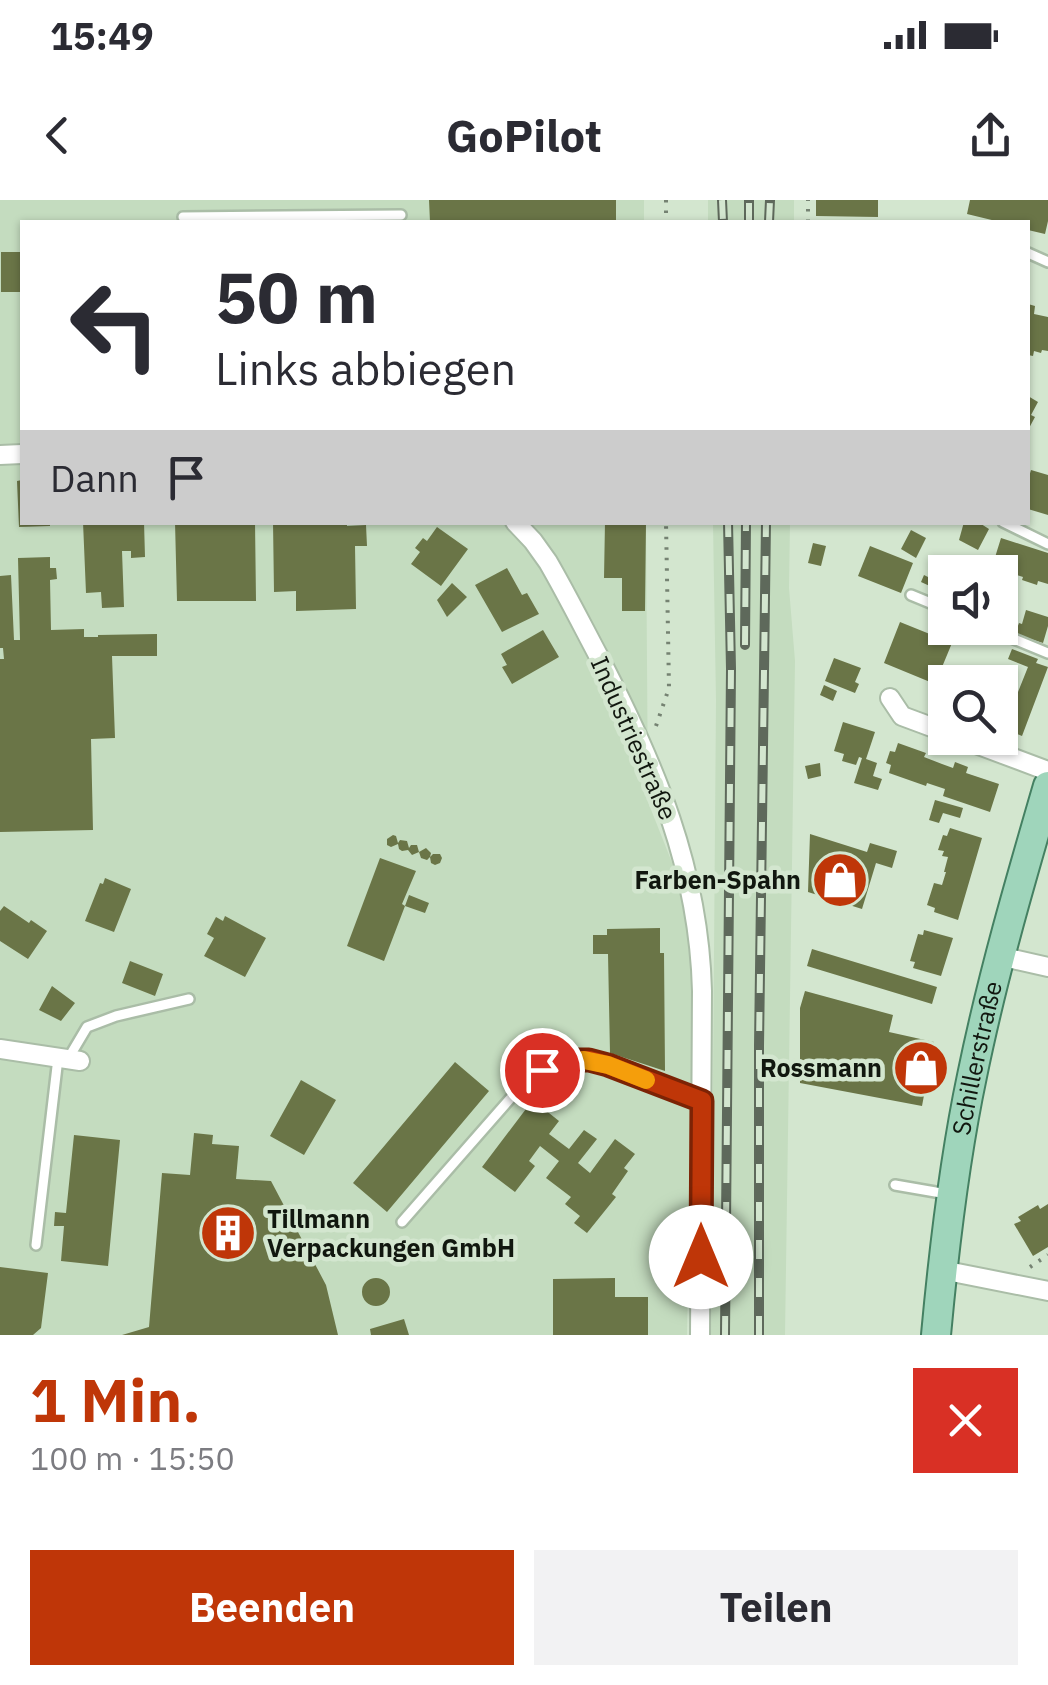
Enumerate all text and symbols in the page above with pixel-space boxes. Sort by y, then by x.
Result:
text: 15:49 [50,11,154,60]
text: GoPilot [446,106,602,164]
icon: back [30,108,85,163]
icon: share [963,108,1018,163]
text: 50 m [215,251,378,342]
icon: left [50,260,180,390]
text: Links abbiegen [215,339,516,397]
icon: arrive [159,450,214,505]
text: Dann [50,453,139,502]
map controls [928,555,1018,755]
button: sound [928,555,1018,645]
street label: Industriestraße [584,651,685,825]
button: search [928,665,1018,755]
shop icon: Farben-Spahn [810,850,870,910]
place label: Farben-Spahn [634,863,801,896]
street label: Schillerstraße [944,977,1009,1138]
pin [500,1028,585,1113]
shop icon: Rossmann [891,1038,951,1098]
icon: arrive [515,1043,570,1098]
place label: Rossmann [760,1051,882,1084]
place label: Tillmann Verpackungen GmbH [267,1202,515,1264]
building icon: Tillmann Verpackungen GmbH [198,1203,258,1263]
position arrow [649,1205,753,1309]
text: 1 Min. [30,1360,201,1439]
button: close [913,1368,1018,1473]
text: 100 m · 15:50 [30,1437,235,1479]
button: Beenden [30,1550,514,1665]
button: Teilen [534,1550,1018,1665]

